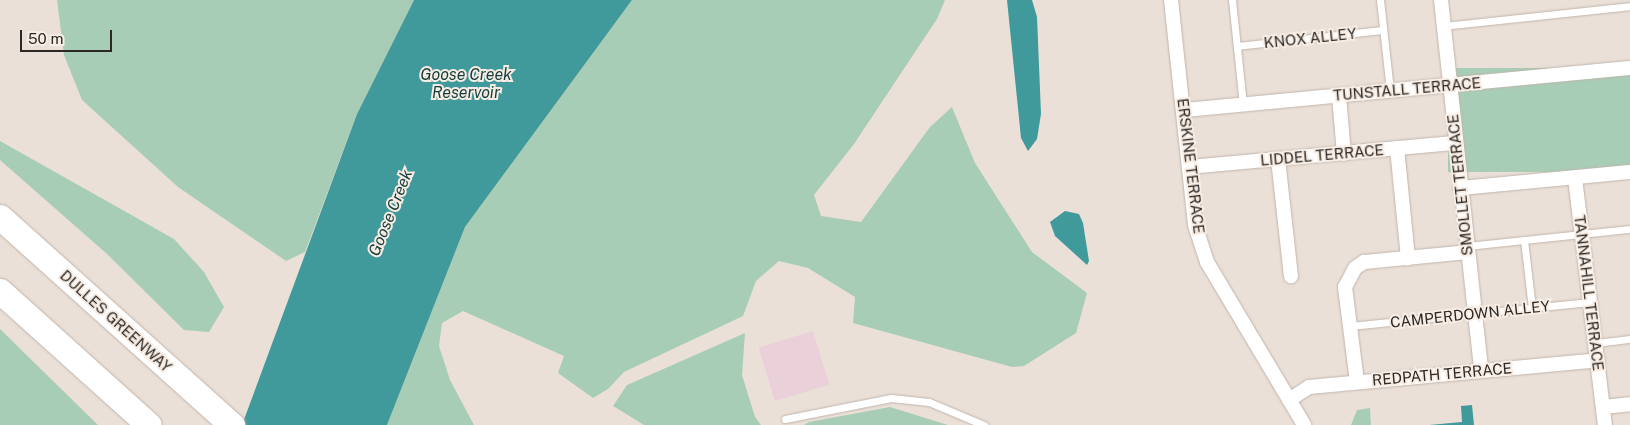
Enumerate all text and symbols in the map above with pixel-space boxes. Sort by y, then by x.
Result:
scale bar [22,20,115,52]
street label: KNOX ALLEY [1263,24,1357,52]
text: 50 m [28,30,63,47]
water label: Goose Creek Reservoir [420,65,512,103]
street label: TUNSTALL TERRACE [1332,74,1482,104]
street label: ERSKINE TERRACE [1174,97,1208,235]
street label: SMOLLET TERRACE [1444,113,1476,257]
street label: LIDDEL TERRACE [1260,141,1384,169]
water label: Goose Creek [365,167,417,259]
street label: TANNAHILL TERRACE [1571,214,1607,372]
street label: DULLES GREENWAY [57,266,175,376]
street label: CAMPERDOWN ALLEY [1389,297,1551,331]
street label: REDPATH TERRACE [1371,359,1513,389]

